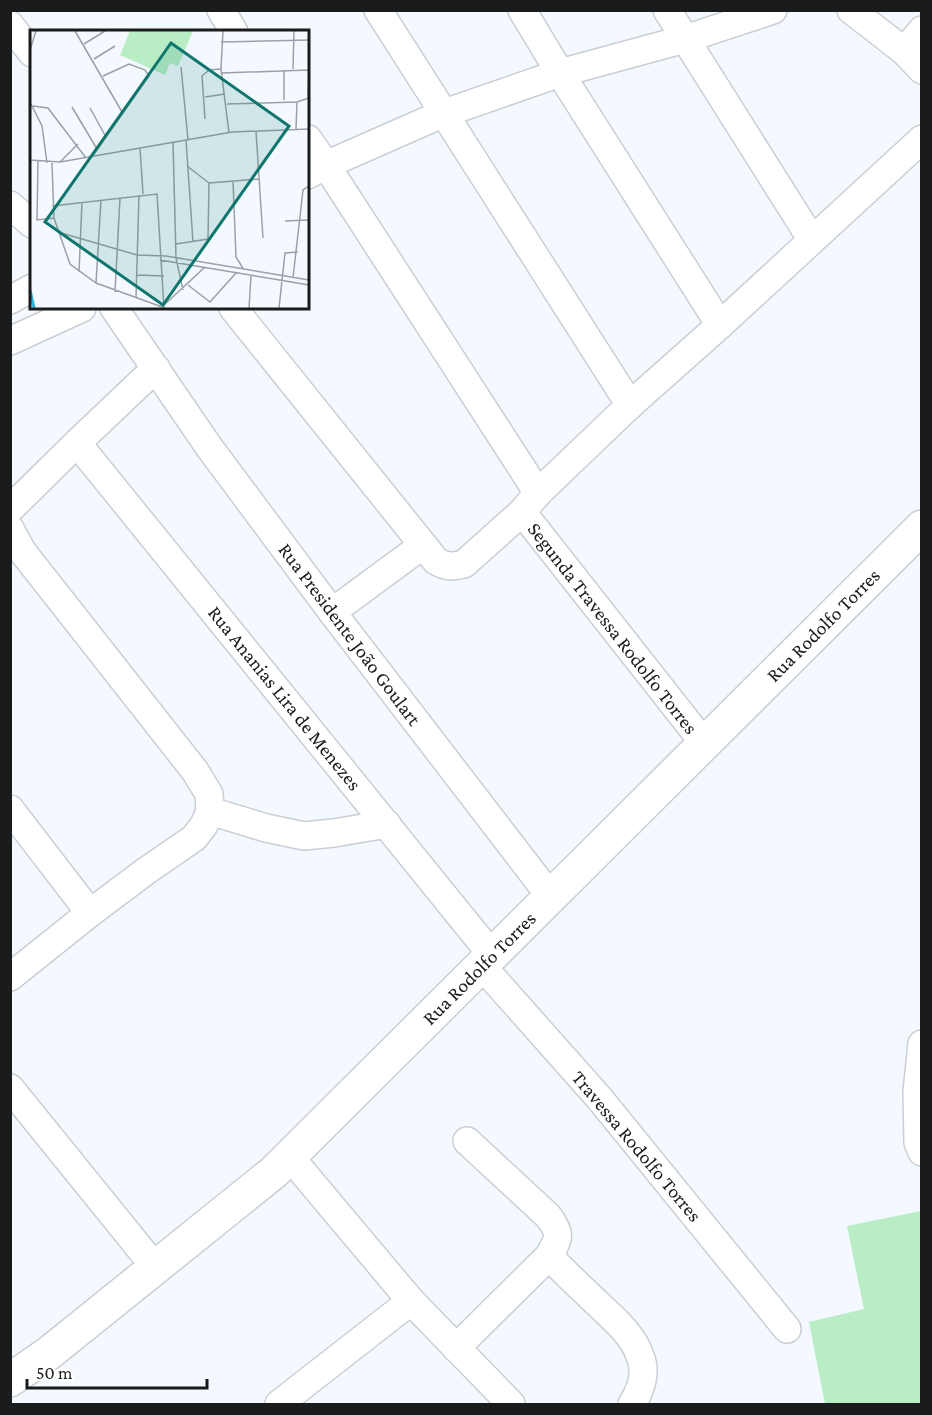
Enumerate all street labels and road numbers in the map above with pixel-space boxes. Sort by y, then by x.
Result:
street label: Segunda Travessa Rodolfo Torres [523,518,703,739]
street label: Rua Presidente João Goulart [274,539,426,730]
street label: Rua Rodolfo Torres [762,564,884,686]
street label: Rua Ananias Lira de Menezes [204,601,366,795]
street label: Rua Rodolfo Torres [418,907,540,1029]
street label: Travessa Rodolfo Torres [568,1066,706,1226]

